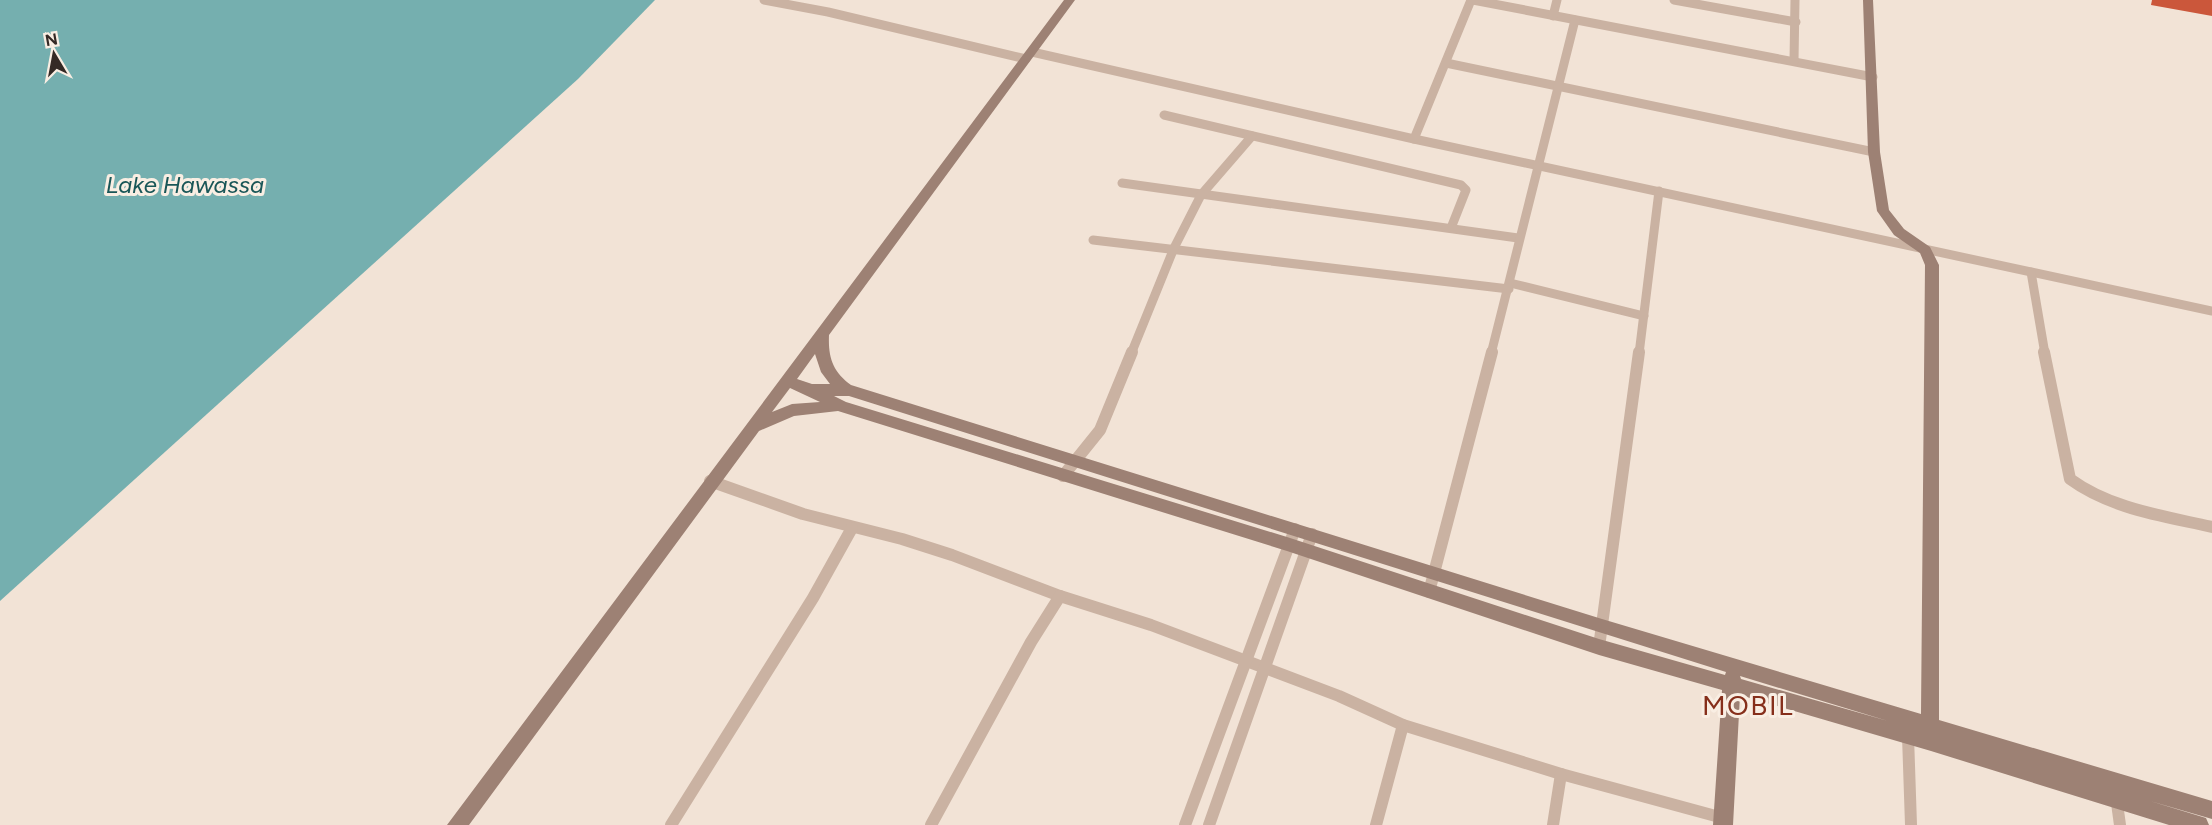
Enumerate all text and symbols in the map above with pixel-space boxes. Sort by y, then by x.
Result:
north arrow [24,24,84,84]
text: N [44,29,59,50]
water label: Lake Hawassa [106,170,264,199]
district label: MOBIL [1702,688,1794,722]

